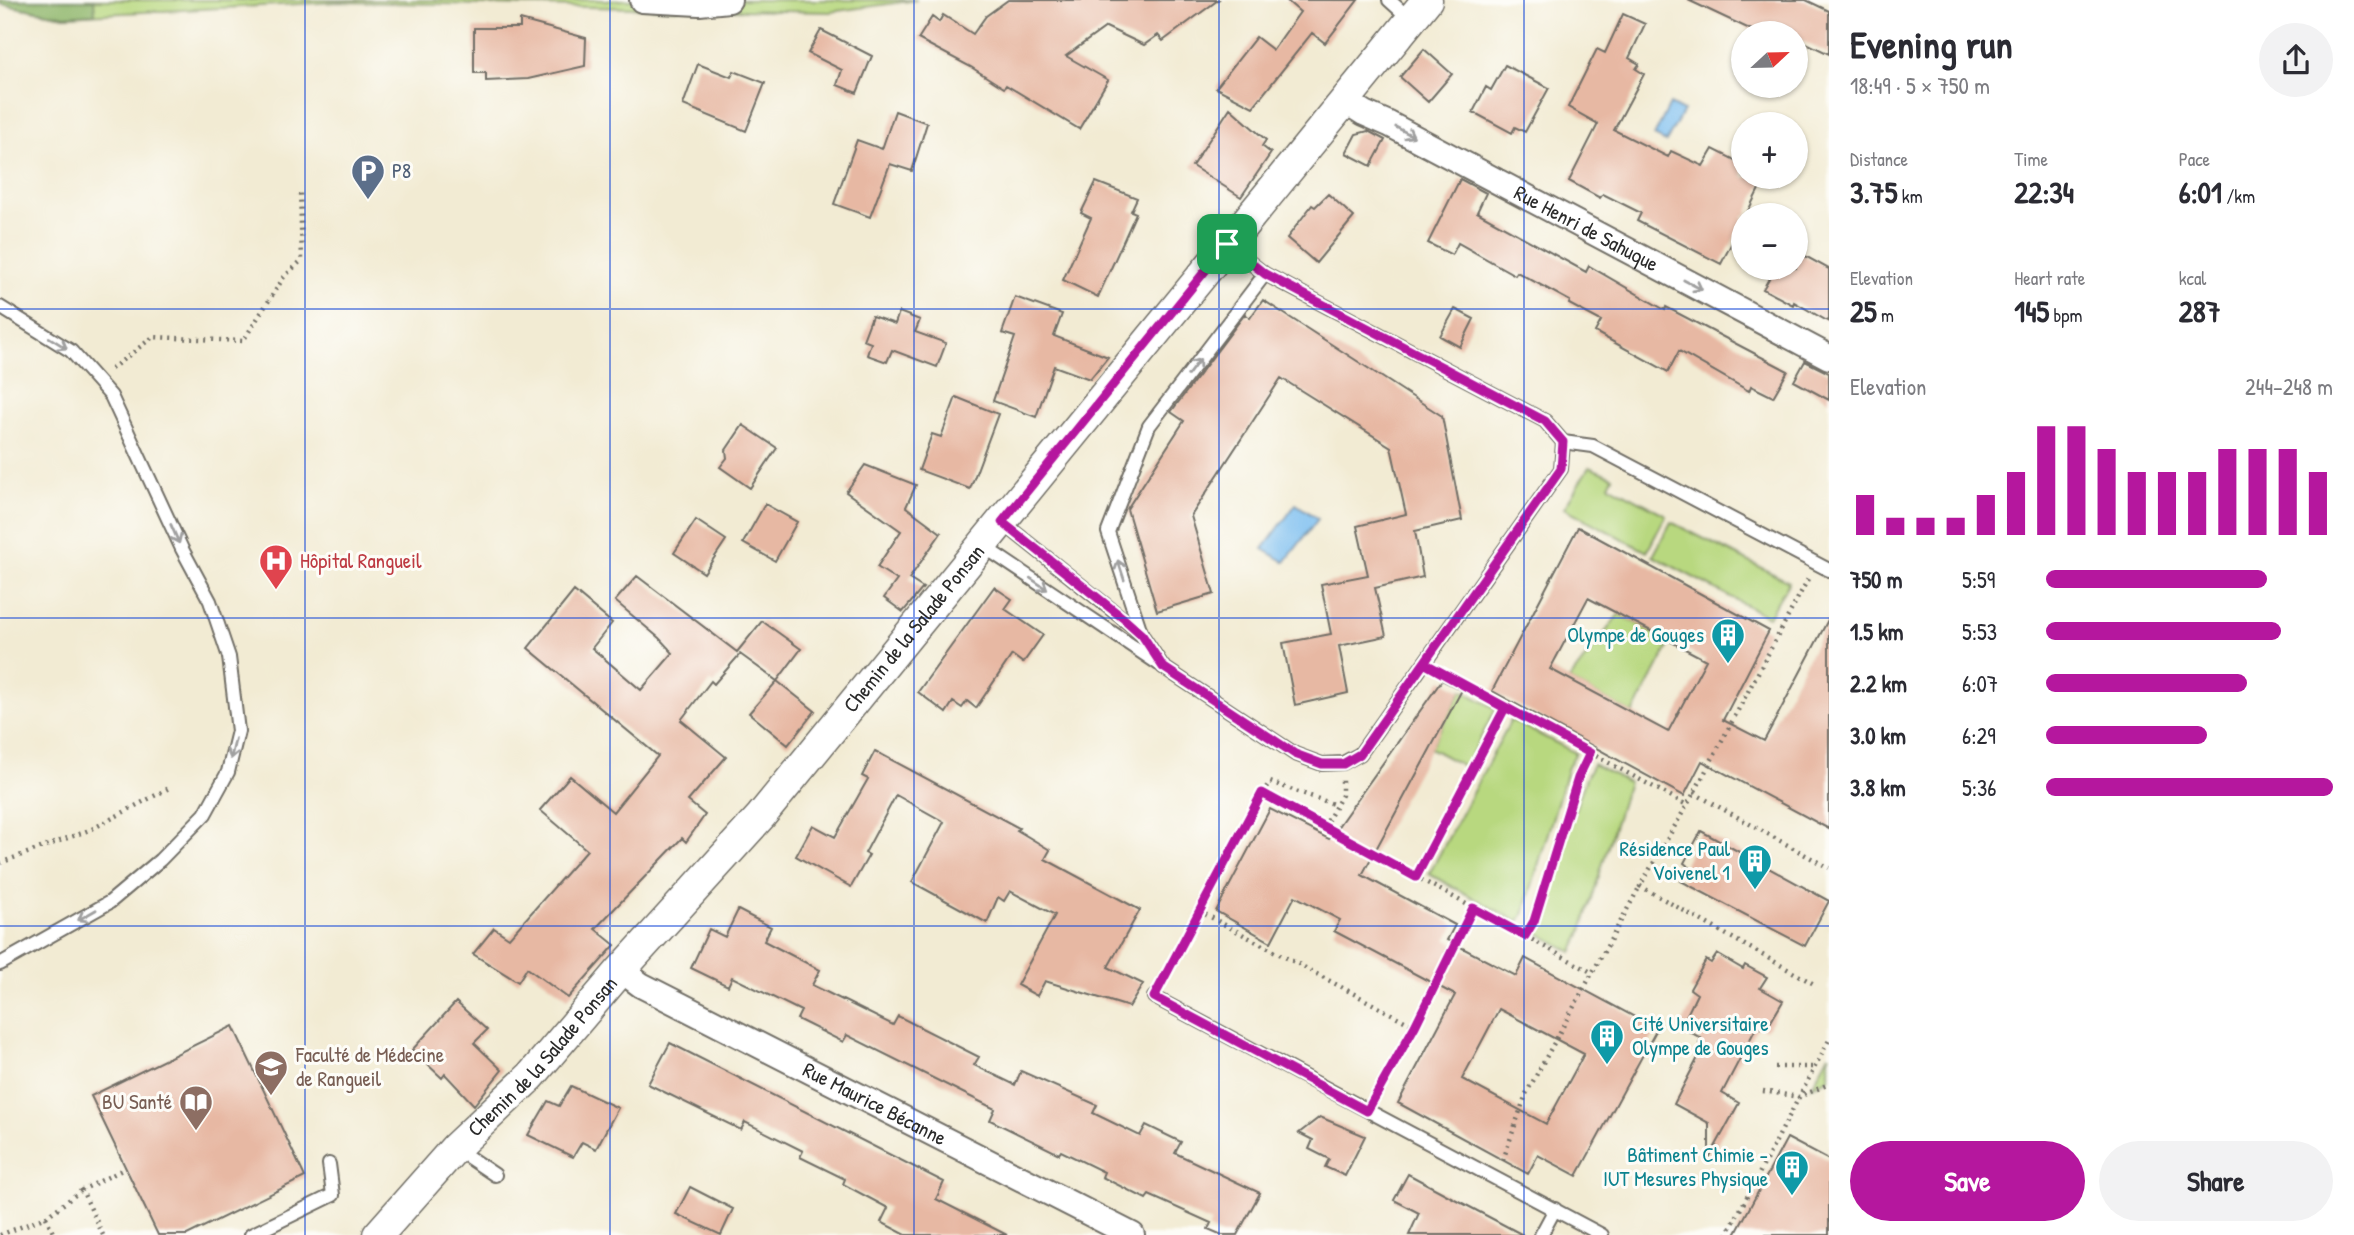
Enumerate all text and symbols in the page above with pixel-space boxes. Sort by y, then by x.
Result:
text: Evening run [1850,18,2013,70]
north arrow [1731,21,1808,98]
map controls [1731,21,1808,280]
button: share [2259,23,2333,97]
text: 18:49 · 5 × 750 m [1850,70,1990,101]
button: + [1731,112,1808,189]
one-way arrow [1394,126,1415,140]
text: Distance [1850,146,1908,172]
text: Time [2014,146,2048,172]
text: Pace [2179,146,2210,172]
parking icon: P8 [349,152,387,201]
place label: P8 [392,156,411,185]
text: 3.75 [1850,172,1897,212]
text: 22:34 [2014,172,2074,212]
text: 6:01 [2179,172,2222,212]
street label: Rue Henri de Sahuque [1509,178,1664,278]
text: km [1897,183,1923,209]
text: /km [2222,183,2255,209]
button: − [1731,203,1808,280]
pin [1197,214,1257,274]
icon: arrive [1208,225,1246,263]
text: Elevation [1850,265,1913,291]
text: Heart rate [2014,265,2085,291]
text: kcal [2179,265,2206,291]
one-way arrow [1682,278,1702,292]
text: 25 [1850,291,1877,331]
text: 145 [2014,291,2049,331]
text: 287 [2179,291,2221,331]
text: m [1877,302,1894,328]
text: bpm [2049,302,2082,328]
one-way arrow [48,335,67,350]
one-way arrow [1186,359,1201,377]
text: Elevation [1850,371,1926,402]
text: 244–248 m [2245,371,2333,402]
one-way arrow [169,523,182,544]
street label: Chemin de la Salade Ponsan [836,538,991,718]
hospital icon: Hôpital Rangueil [257,542,295,591]
place label: Hôpital Rangueil [300,546,422,575]
one-way arrow [1114,559,1127,581]
text: 750 m [1850,564,1902,595]
text: 5:59 [1962,564,1995,595]
one-way arrow [1029,576,1048,591]
building icon: Olympe de Gouges [1709,616,1747,665]
text: 1.5 km [1850,616,1903,647]
text: 5:53 [1962,616,1997,647]
place label: Olympe de Gouges [1567,620,1704,649]
text: 2.2 km [1850,668,1907,699]
text: 6:07 [1962,668,1998,699]
text: 3.0 km [1850,720,1906,751]
text: 6:29 [1962,720,1996,751]
one-way arrow [226,737,239,759]
text: 3.8 km [1850,772,1906,803]
text: 5:36 [1962,772,1997,803]
place label: Résidence Paul Voivenel 1 [1620,834,1730,887]
building icon: Résidence Paul Voivenel 1 [1736,842,1774,891]
one-way arrow [78,908,98,922]
street label: Chemin de la Salade Ponsan [461,970,624,1143]
place label: Cité Universitaire Olympe de Gouges [1632,1009,1769,1062]
building icon: Cité Universitaire Olympe de Gouges [1588,1017,1626,1066]
place label: Faculté de Médecine de Rangueil [295,1040,444,1093]
school or university icon: Faculté de Médecine de Rangueil [252,1048,290,1097]
street label: Rue Maurice Bécanne [798,1055,951,1152]
library icon: BU Santé [177,1083,215,1132]
place label: BU Santé [102,1087,172,1116]
place label: Bâtiment Chimie - IUT Mesures Physique [1603,1140,1768,1193]
button: Save [1850,1141,2085,1221]
button: Share [2099,1141,2333,1221]
building icon: Bâtiment Chimie - IUT Mesures Physique [1773,1148,1811,1197]

